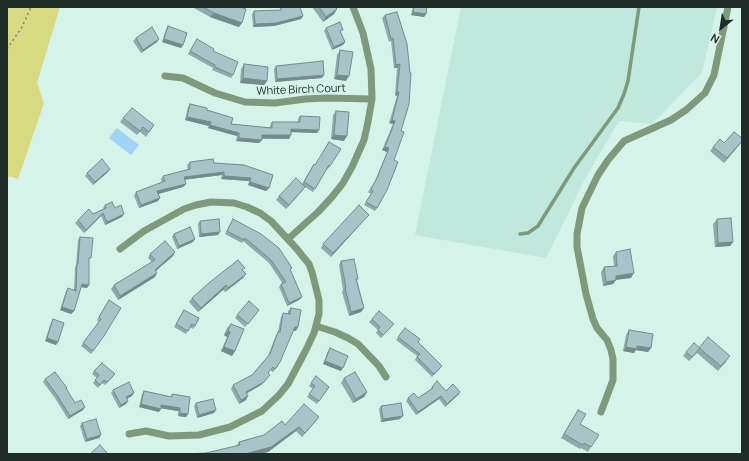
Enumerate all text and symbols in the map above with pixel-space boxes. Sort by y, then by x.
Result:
north arrow [701,8,741,48]
text: N [708,30,722,47]
street label: White Birch Court [256,82,346,98]

